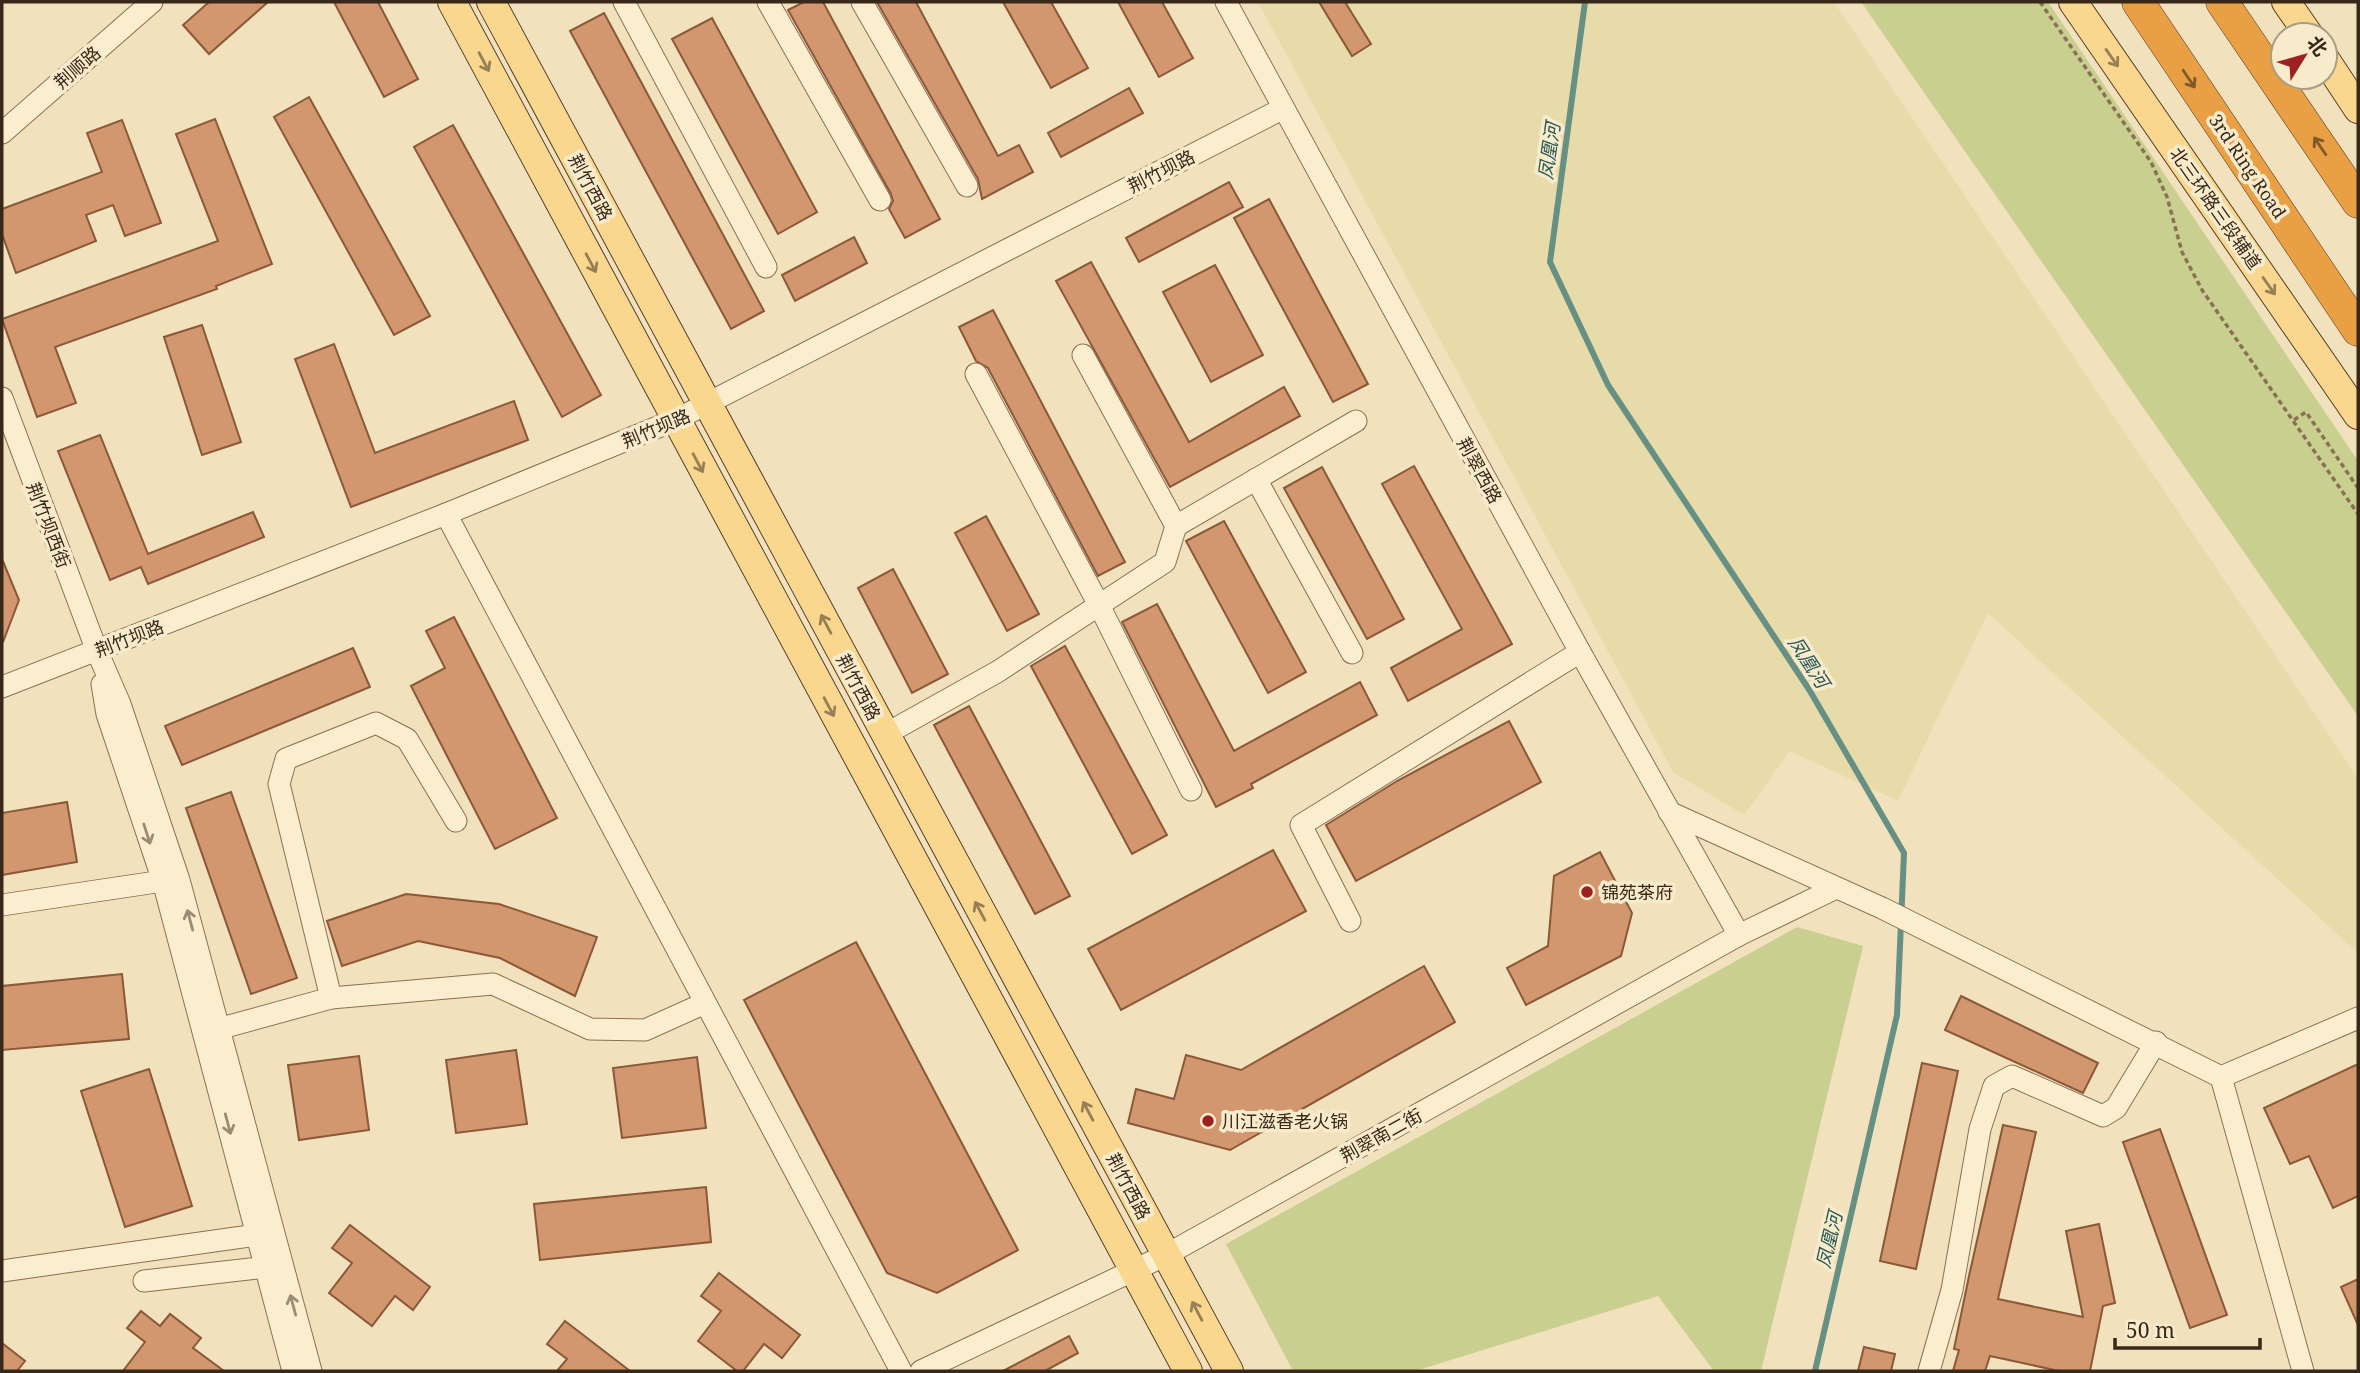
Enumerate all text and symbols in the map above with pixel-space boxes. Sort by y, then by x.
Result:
north arrow [2269,21,2339,91]
text: 北 [2301,30,2334,61]
street label: 荆顺路 [49,40,105,94]
one-way arrow [2105,48,2119,67]
one-way arrow [478,51,491,72]
one-way arrow [2182,69,2197,88]
street label: 3rd Ring Road [2204,109,2292,223]
water label: 凤凰河 [1532,117,1566,181]
one-way arrow [2313,136,2327,156]
street label: 北三环路三段辅道 [2165,142,2267,274]
street label: 荆竹坝路 [1123,144,1199,198]
street label: 荆竹西路 [564,150,618,224]
one-way arrow [584,252,598,272]
one-way arrow [2262,275,2276,295]
street label: 荆竹坝路 [618,403,694,453]
street label: 荆翠西路 [1452,433,1508,507]
one-way arrow [692,452,706,473]
street label: 荆竹坝西街 [22,479,76,571]
street label: 荆竹坝路 [91,614,167,662]
one-way arrow [818,615,832,635]
water label: 凤凰河 [1783,631,1838,696]
street label: 荆竹西路 [832,650,886,724]
one-way arrow [823,696,836,717]
one-way arrow [142,823,154,845]
place label: 锦苑茶府 [1601,880,1673,904]
marker: 锦苑茶府 [1579,884,1595,900]
one-way arrow [973,901,986,922]
one-way arrow [183,909,196,932]
one-way arrow [1081,1101,1095,1122]
street label: 荆翠南二街 [1336,1103,1426,1167]
place label: 川江滋香老火锅 [1222,1109,1348,1133]
one-way arrow [223,1113,236,1135]
marker: 川江滋香老火锅 [1200,1113,1216,1129]
street label: 荆竹西路 [1102,1149,1156,1223]
water label: 凤凰河 [1810,1205,1849,1271]
one-way arrow [286,1294,299,1316]
one-way arrow [1189,1301,1203,1322]
scale bar [2115,1306,2260,1350]
text: 50 m [2126,1316,2175,1344]

